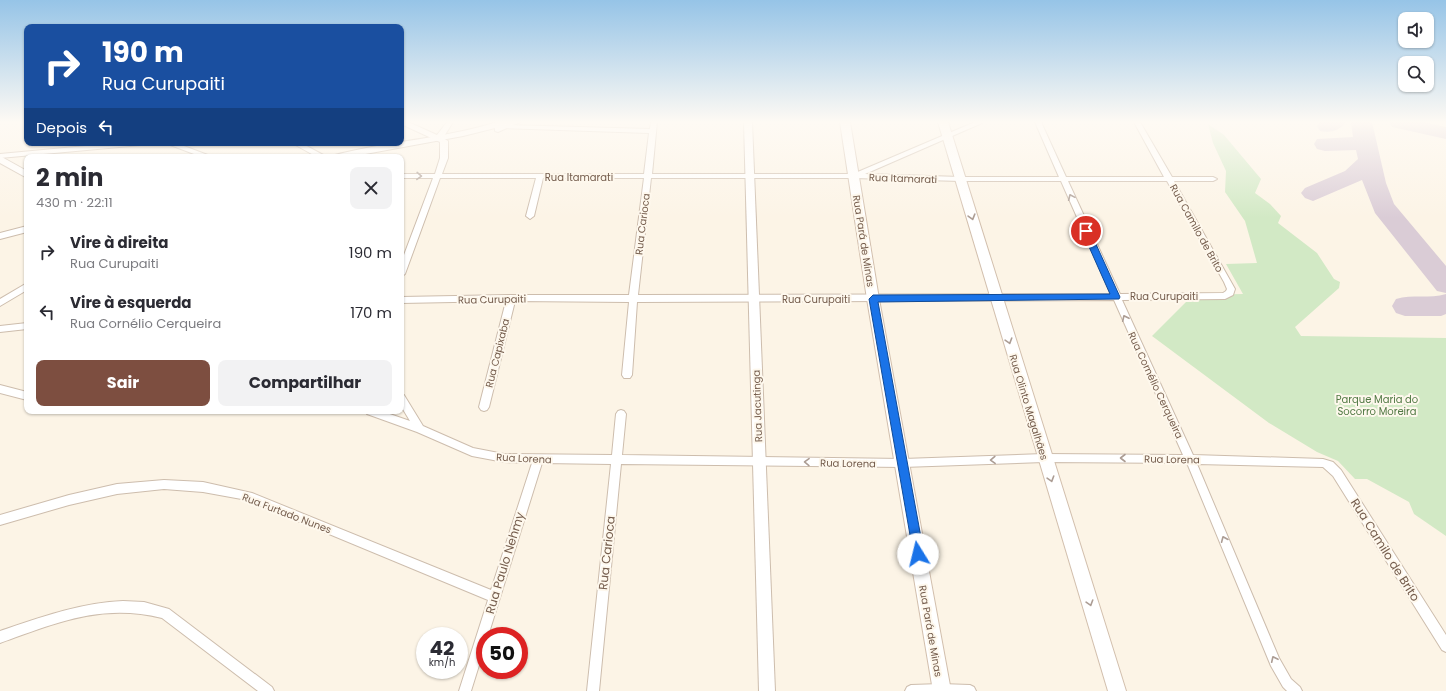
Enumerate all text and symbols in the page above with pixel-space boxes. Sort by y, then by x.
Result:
map controls [1398,12,1434,92]
button: sound [1398,12,1434,48]
text: 190 m [102,33,184,72]
icon: right [36,40,88,92]
button: search [1398,56,1434,92]
text: Rua Curupaiti [102,71,225,96]
icon: left [95,116,117,138]
text: Depois [36,117,87,138]
text: 2 min [36,161,103,194]
button: close [350,167,392,209]
street label: Rua Itamarati [545,170,613,185]
street label: Rua Itamarati [869,170,937,187]
one-way arrow [416,172,422,180]
street label: Rua Camilo de Brito [1166,181,1227,275]
street label: Rua Carioca [631,192,654,256]
text: 430 m · 22:11 [36,193,113,212]
street label: Rua Pará de Minas [849,194,878,288]
one-way arrow [1068,194,1076,202]
one-way arrow [967,213,976,220]
pin [1069,214,1103,248]
icon: arrive [1075,220,1097,242]
text: Vire à direita [70,232,169,253]
icon: right [36,241,58,263]
text: 190 m [349,242,392,263]
text: Rua Curupaiti [70,254,159,273]
street label: Rua Curupaiti [1130,289,1198,304]
street label: Rua Curupaiti [458,291,526,308]
text: Vire à esquerda [70,292,192,313]
street label: Rua Curupaiti [782,292,850,307]
icon: left [36,301,58,323]
text: 170 m [350,302,392,323]
text: Rua Cornélio Cerqueira [70,314,221,333]
one-way arrow [1122,315,1130,322]
street label: Rua Capixaba [482,317,513,389]
street label: Rua Cornélio Cerqueira [1124,329,1187,441]
one-way arrow [1004,338,1013,345]
street label: Rua Olinto Magalhães [1005,352,1052,462]
button: Sair [36,360,210,406]
button: Compartilhar [218,360,392,406]
street label: Rua Jacutinga [749,370,766,442]
park label: Parque Maria do Socorro Moreira [1336,392,1418,419]
street label: Rua Lorena [496,450,552,467]
street label: Rua Lorena [1144,452,1200,467]
one-way arrow [1120,454,1126,462]
street label: Rua Lorena [820,456,876,471]
one-way arrow [990,456,996,464]
one-way arrow [804,458,810,466]
one-way arrow [1046,475,1055,482]
street label: Rua Furtado Nunes [240,490,334,537]
street label: Rua Camilo de Brito [1347,495,1424,605]
street label: Rua Paulo Nehmy [481,510,528,616]
street label: Rua Carioca [594,515,619,591]
position arrow [897,533,939,575]
one-way arrow [1220,536,1228,543]
street label: Rua Pará de Minas [915,584,946,678]
one-way arrow [1085,600,1094,607]
speed limit sign: 50 [476,627,528,679]
text: 42 [430,634,454,662]
text: km/h [429,655,455,670]
one-way arrow [1271,656,1279,663]

